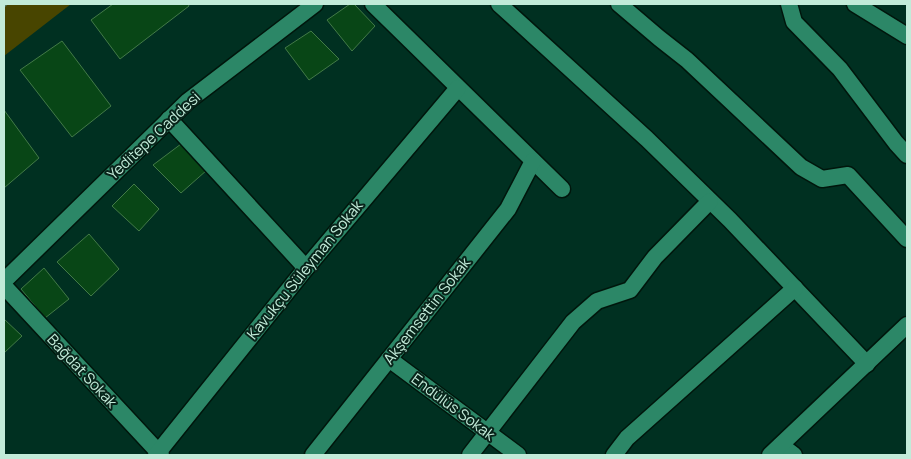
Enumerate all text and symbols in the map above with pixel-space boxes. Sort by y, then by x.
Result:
street label: Yeditepe Caddesi [103,87,205,184]
street label: Kavukçu Süleyman Sokak [242,195,368,344]
street label: Akşemsettin Sokak [378,252,475,369]
street label: Bağdat Sokak [43,329,122,413]
street label: Endülüs Sokak [407,368,500,445]

